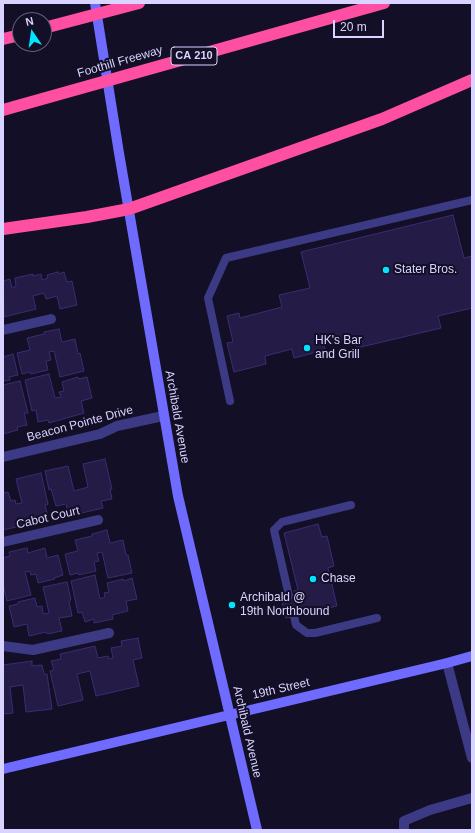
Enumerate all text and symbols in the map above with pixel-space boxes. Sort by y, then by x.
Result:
north arrow [12,12,52,52]
scale bar [335,12,386,38]
text: N [24,15,35,28]
text: 20 m [340,20,367,34]
street label: Foothill Freeway [76,43,164,81]
road number: CA 210 [171,47,217,65]
place label: Stater Bros. [394,263,457,277]
marker: Stater Bros. [381,265,391,275]
place label: HK's Bar and Grill [315,334,362,362]
marker: HK's Bar and Grill [302,343,312,353]
street label: Archibald Avenue [162,370,192,464]
street label: Beacon Pointe Drive [25,403,135,445]
street label: Cabot Court [15,504,81,532]
place label: Chase [321,572,356,586]
marker: Chase [308,574,318,584]
place label: Archibald @ 19th Northbound [240,591,329,619]
marker: Archibald @ 19th Northbound [227,600,237,610]
street label: 19th Street [251,675,311,703]
street label: Archibald Avenue [229,685,265,779]

